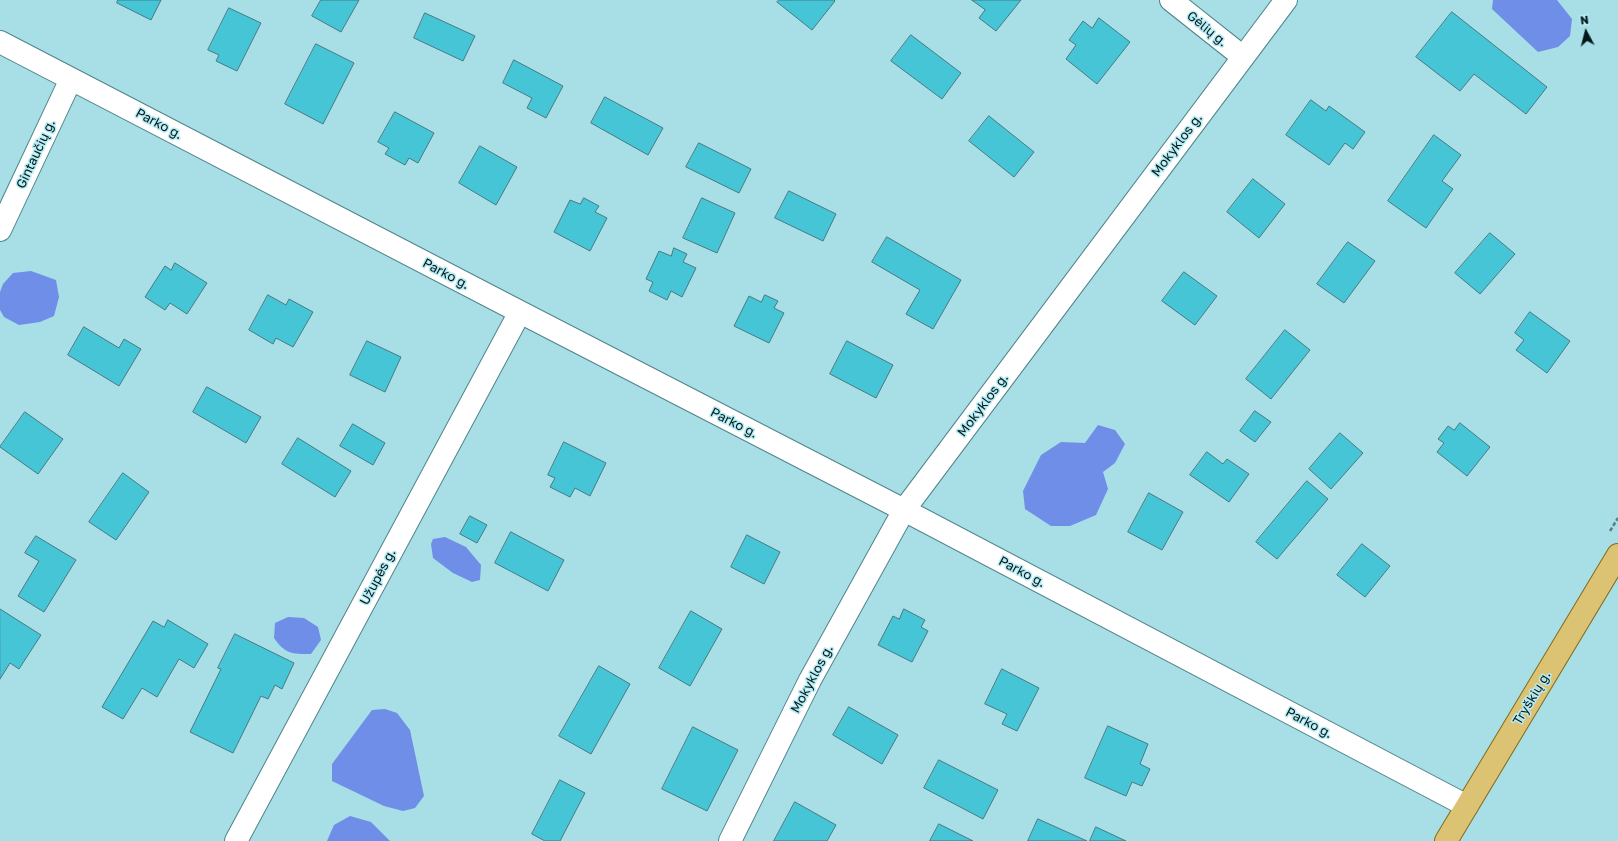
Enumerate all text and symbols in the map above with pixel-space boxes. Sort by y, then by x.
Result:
street label: Gėlių g. [1184,8,1230,50]
north arrow [1566,12,1606,52]
text: N [1580,13,1589,27]
street label: Parko g. [133,105,185,143]
street label: Mokyklos g. [1148,110,1206,180]
street label: Gintaučių g. [13,117,59,191]
street label: Parko g. [420,255,472,293]
street label: Mokyklos g. [954,370,1012,440]
street label: Parko g. [708,405,760,441]
street label: Užupės g. [357,546,399,608]
street label: Parko g. [996,553,1048,591]
street label: Mokyklos g. [788,642,836,716]
street label: Tryškių g. [1510,668,1554,728]
street label: Parko g. [1283,704,1335,742]

